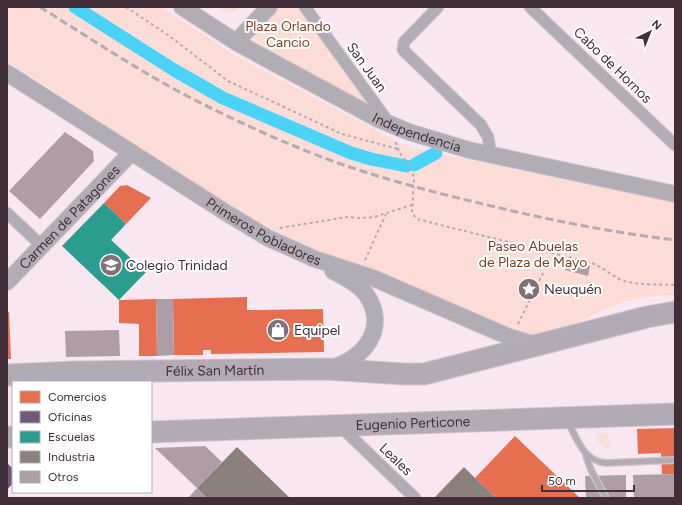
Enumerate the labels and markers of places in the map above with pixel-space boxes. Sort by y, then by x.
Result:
school or university icon: Colegio Trinidad [98,252,124,278]
place label: Colegio Trinidad [126,257,228,274]
place icon: Neuquén [516,276,542,302]
place label: Neuquén [544,281,602,298]
shop icon: Equipel [265,317,291,343]
place label: Equipel [294,322,340,339]

